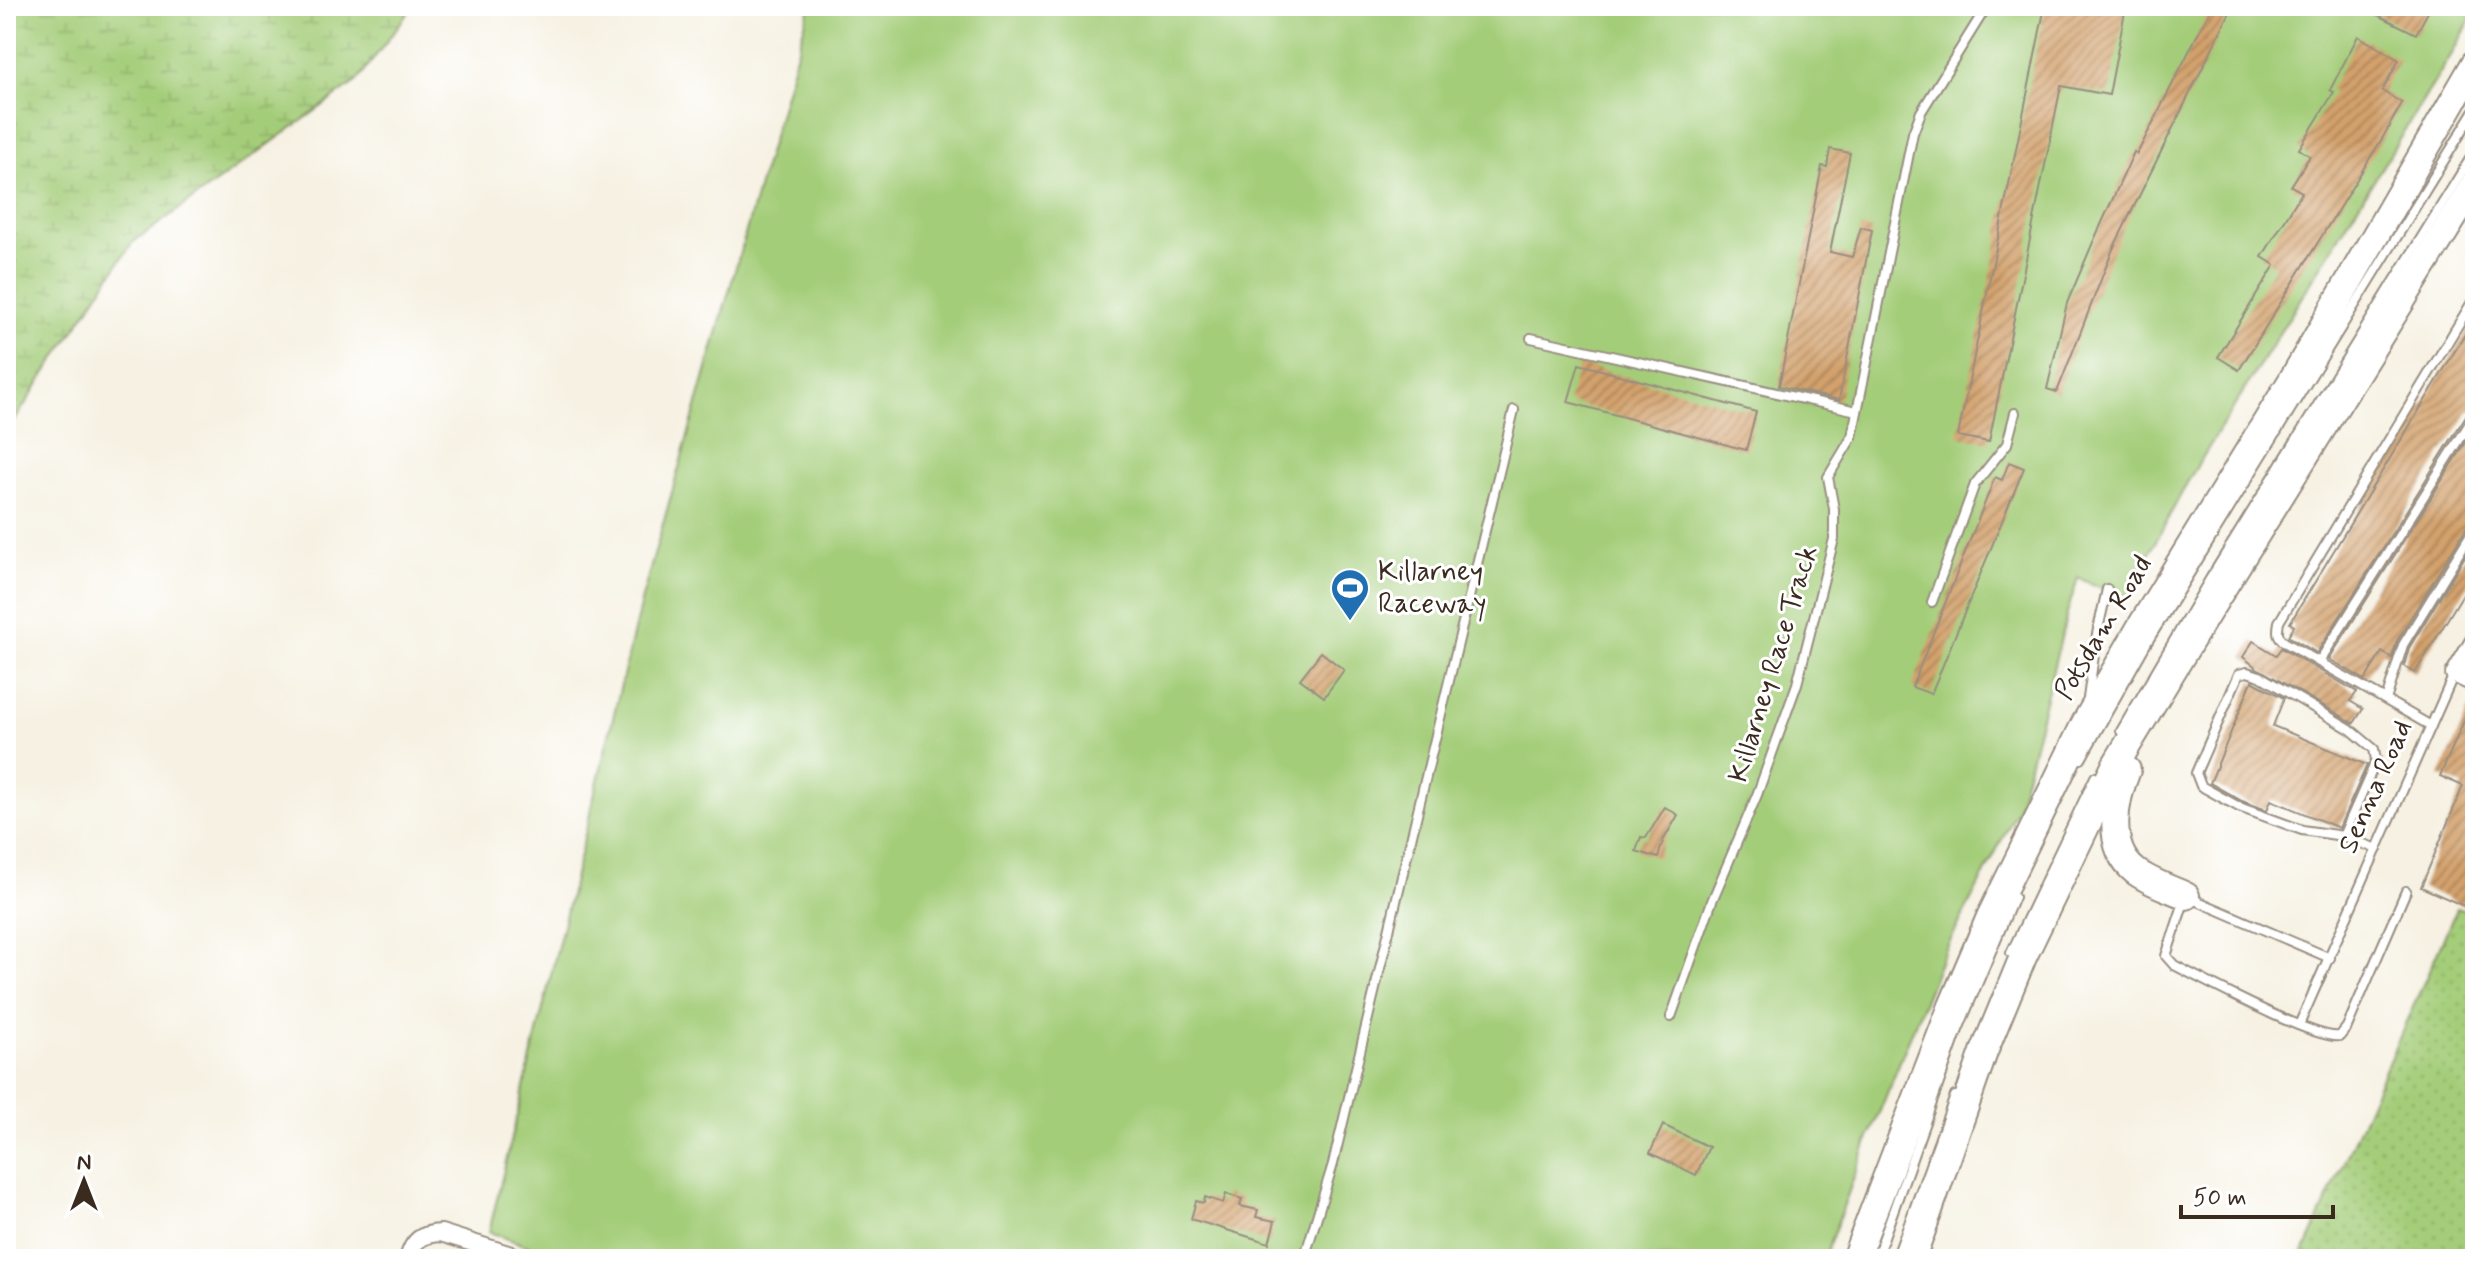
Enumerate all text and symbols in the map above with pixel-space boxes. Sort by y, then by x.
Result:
street label: Killarney Race Track [1720,541,1828,787]
street label: Potsdam Road [2046,549,2162,707]
place label: Killarney Raceway [1378,554,1486,623]
sports icon: Killarney Raceway [1329,567,1371,622]
street label: Senna Road [2330,715,2422,859]
north arrow [44,1141,124,1221]
text: N [77,1149,91,1177]
scale bar [2181,1169,2333,1219]
text: 50 m [2193,1183,2247,1214]

